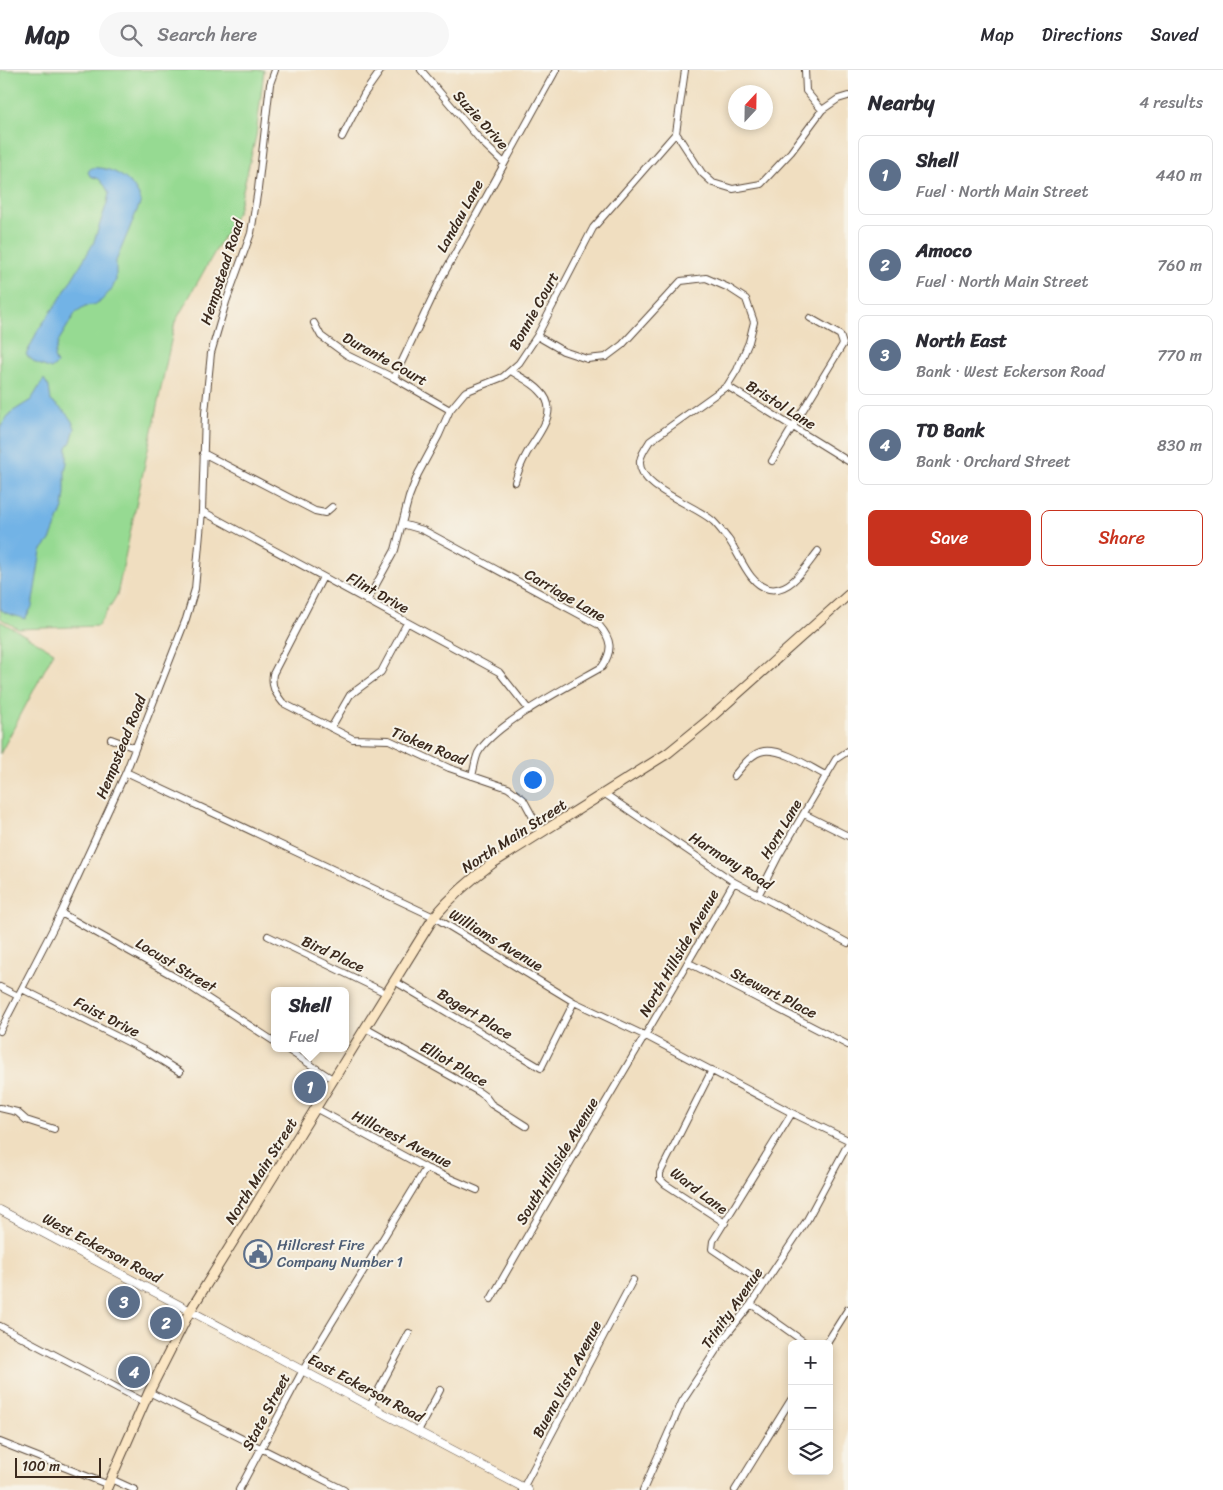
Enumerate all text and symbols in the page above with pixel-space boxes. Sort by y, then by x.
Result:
search box [99,12,449,57]
text: Map [25,14,69,56]
text: Search here [157,18,257,51]
text: Map [981,19,1014,51]
text: Directions [1042,19,1123,51]
text: Saved [1151,19,1198,51]
icon: search [117,21,145,49]
street label: Suzie Drive [447,84,516,156]
text: Nearby [868,84,934,122]
north arrow [728,85,773,130]
text: 4 results [1139,88,1203,117]
text: Shell [916,144,958,177]
text: 1 [882,161,888,190]
text: 440 m [1155,161,1202,190]
street label: Landau Lane [429,174,491,257]
text: Fuel · North Main Street [916,177,1088,206]
street label: Hempstead Road [193,215,252,328]
text: Amoco [916,234,972,267]
text: 2 [880,251,890,280]
text: 760 m [1157,251,1202,280]
street label: Bonnie Court [502,267,566,355]
text: Fuel · North Main Street [916,267,1088,296]
text: North East [916,324,1007,357]
street label: Durante Court [338,325,433,393]
text: 3 [881,341,889,370]
text: 770 m [1157,341,1202,370]
text: Bank · West Eckerson Road [916,357,1105,386]
street label: Bristol Lane [741,373,822,437]
text: TD Bank [916,414,985,447]
text: 4 [880,431,890,460]
text: 830 m [1157,431,1202,460]
text: Bank · Orchard Street [916,447,1071,476]
button: Save [868,510,1031,566]
button: Share [1041,510,1203,566]
street label: Carriage Lane [520,561,610,629]
street label: Flint Drive [342,565,414,621]
street label: Hempstead Road [88,690,154,803]
street label: Tioken Road [387,719,472,773]
your location [520,767,546,793]
street label: North Main Street [456,792,572,880]
street label: Horn Lane [753,794,809,864]
street label: Harmony Road [684,825,779,898]
street label: North Hillside Avenue [632,884,726,1022]
street label: Williams Avenue [444,902,548,978]
street label: Bird Place [297,928,369,980]
street label: Locust Street [131,931,222,1000]
street label: Stewart Place [726,960,822,1026]
street label: Bogert Place [432,981,518,1047]
popup [271,987,349,1052]
street label: Faist Drive [69,989,145,1045]
text: Shell [289,989,331,1022]
text: Fuel [289,1022,319,1051]
street label: Elliot Place [415,1034,493,1094]
pin: 1 [294,1068,326,1106]
street label: South Hillside Avenue [508,1092,606,1230]
street label: Hillcrest Avenue [347,1103,457,1176]
street label: North Main Street [218,1112,304,1229]
street label: Ward Lane [664,1160,734,1222]
street label: West Eckerson Road [38,1206,167,1291]
place label: Hillcrest Fire Company Number 1 [277,1232,403,1275]
public building icon: Hillcrest Fire Company Number 1 [243,1239,273,1269]
street label: Trinity Avenue [694,1261,770,1354]
pin: 3 [108,1283,140,1321]
pin: 2 [150,1304,182,1342]
street label: Buena Vista Avenue [525,1315,609,1443]
map controls [788,1340,833,1475]
button: + [788,1340,833,1385]
street label: East Eckerson Road [303,1346,430,1430]
pin: 4 [118,1353,150,1391]
street label: State Street [235,1368,298,1456]
button: − [788,1385,833,1430]
button: layers [788,1430,833,1475]
text: 100 m [22,1454,60,1479]
scale bar [15,1455,101,1478]

